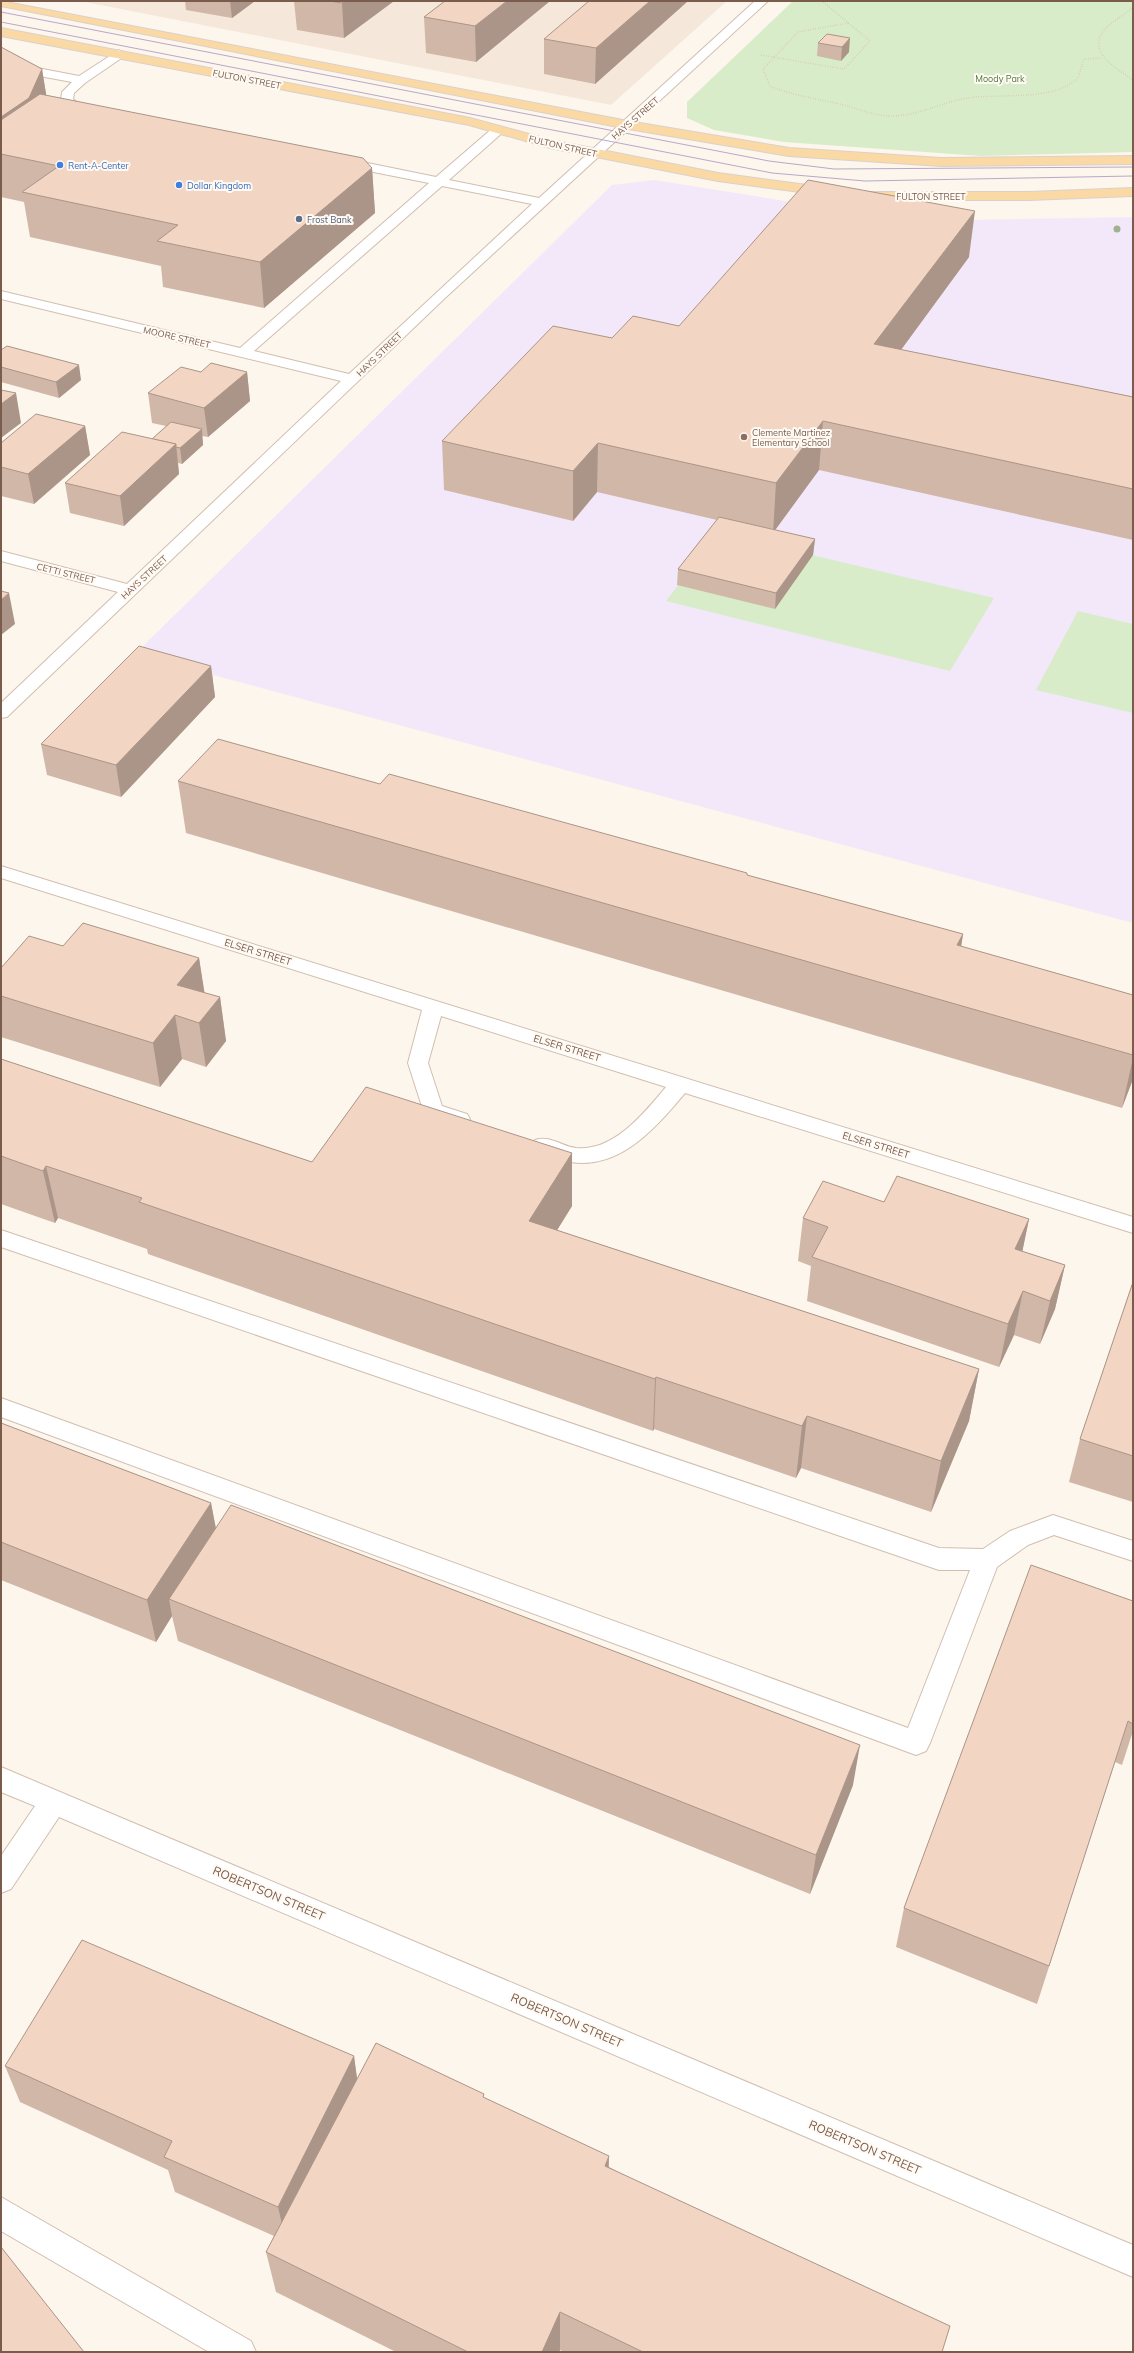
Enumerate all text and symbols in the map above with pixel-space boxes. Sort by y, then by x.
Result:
street label: FULTON STREET [212,67,283,91]
park label: Moody Park [975,73,1025,85]
street label: HAYS STREET [609,94,661,142]
street label: FULTON STREET [528,133,599,159]
marker: Rent-A-Center [55,160,65,170]
place label: Rent-A-Center [68,160,129,171]
marker: Dollar Kingdom [174,180,184,190]
place label: Dollar Kingdom [187,180,251,191]
street label: FULTON STREET [896,191,966,202]
marker: Frost Bank [294,214,304,224]
place label: Frost Bank [307,214,352,225]
street label: MOORE STREET [142,324,212,350]
street label: HAYS STREET [354,329,405,379]
place label: Clemente Martinez Elementary School [752,427,831,449]
marker: Clemente Martinez Elementary School [739,432,749,442]
street label: HAYS STREET [119,552,170,601]
street label: CETTI STREET [36,560,97,586]
street label: ELSER STREET [223,936,293,968]
street label: ELSER STREET [532,1032,602,1064]
street label: ELSER STREET [841,1129,911,1161]
street label: ROBERTSON STREET [211,1863,328,1924]
street label: ROBERTSON STREET [509,1990,626,2051]
street label: ROBERTSON STREET [807,2117,924,2178]

